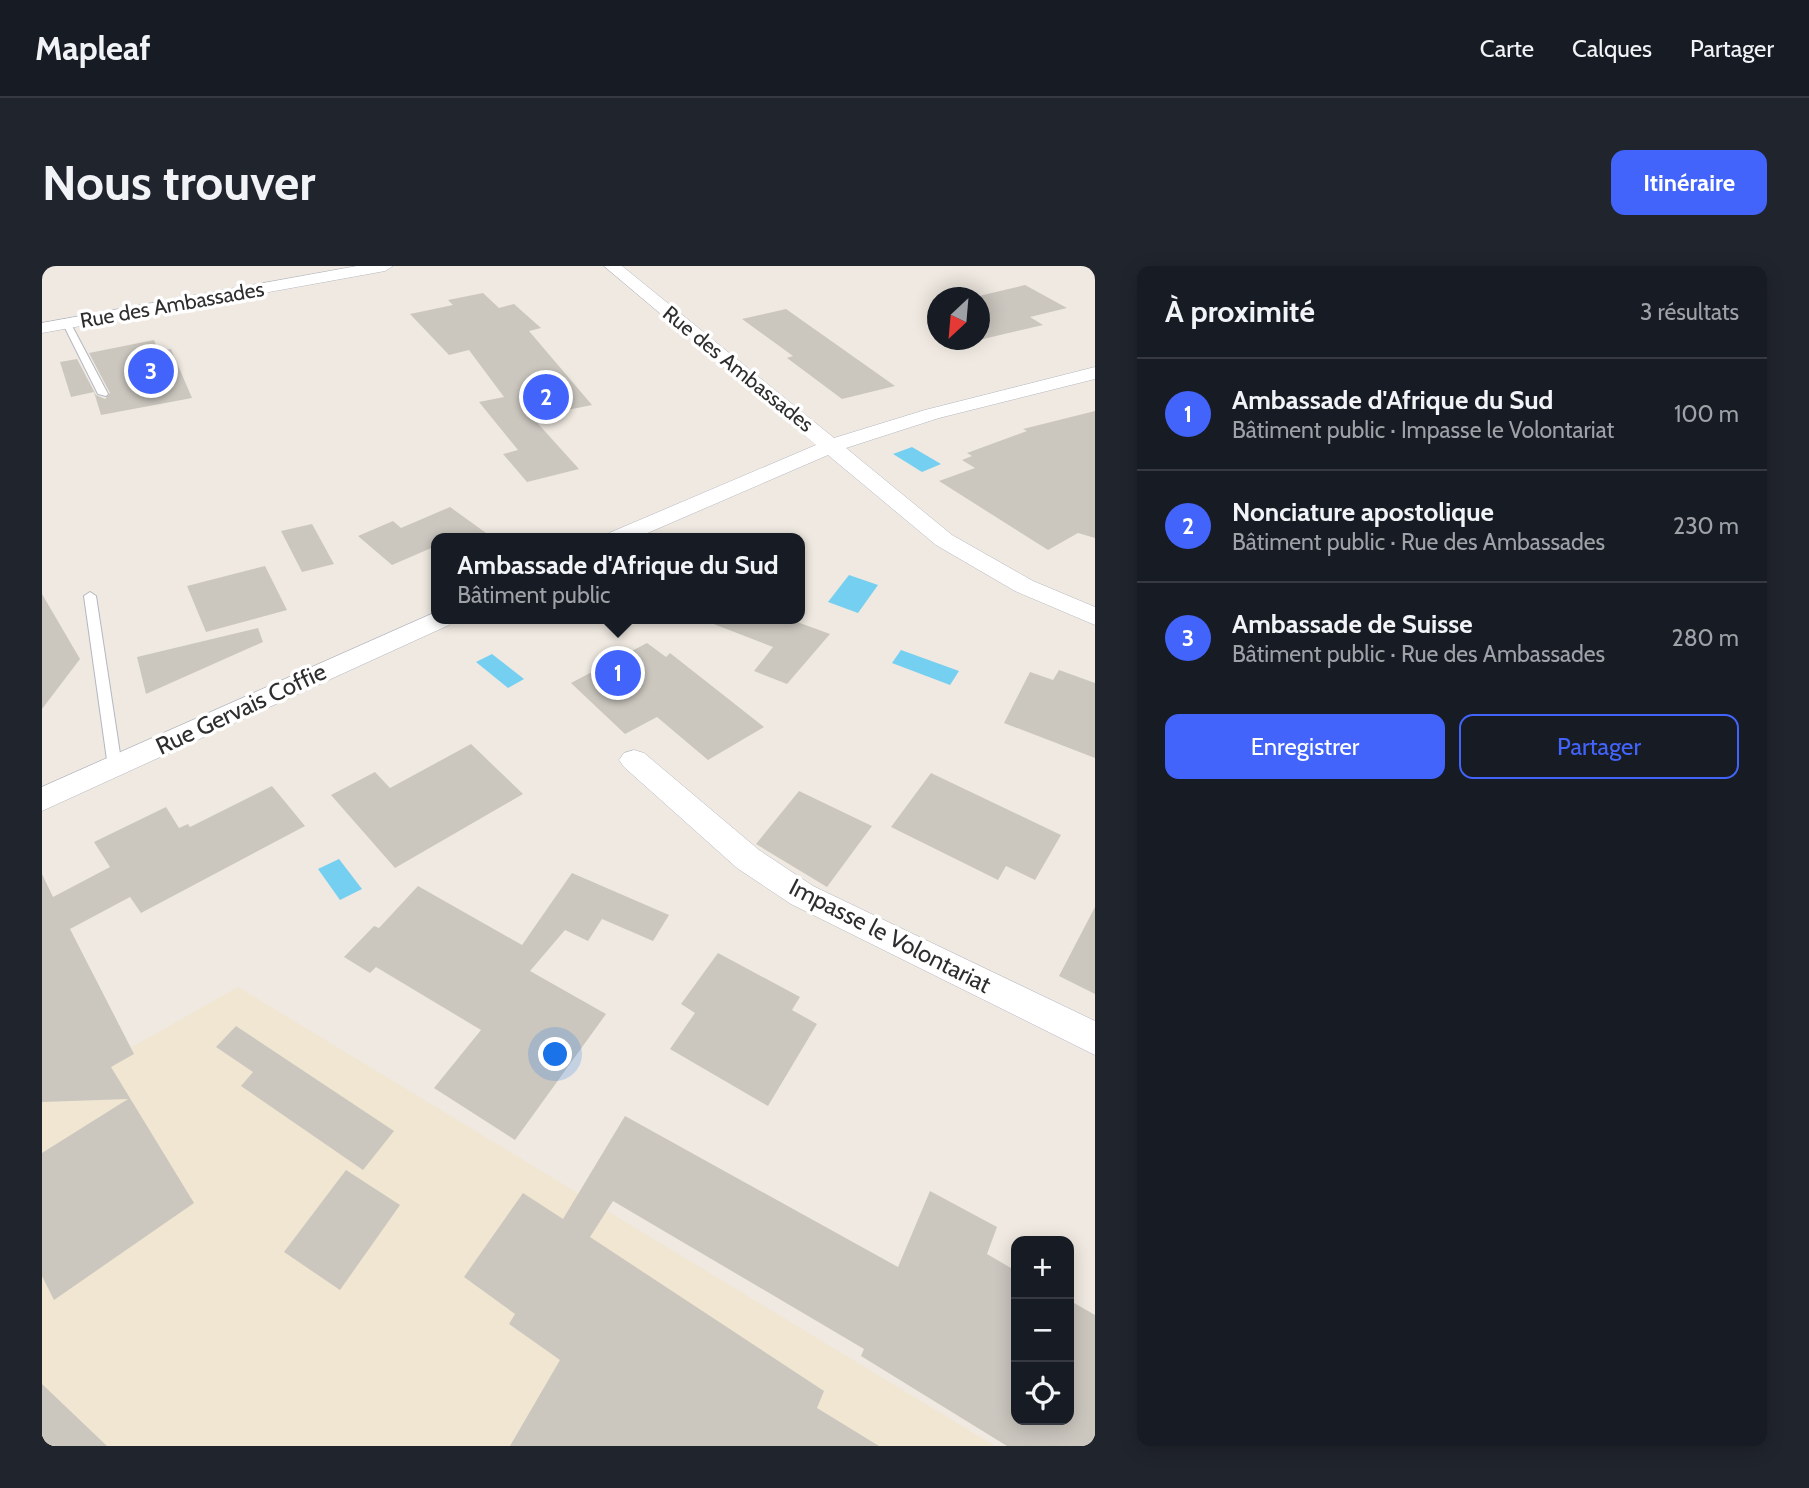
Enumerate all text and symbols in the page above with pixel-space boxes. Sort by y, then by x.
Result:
text: Mapleaf [35,28,151,68]
text: Carte [1480,34,1534,63]
text: Calques [1572,34,1652,63]
text: Partager [1690,34,1774,63]
button: Itinéraire [1611,150,1767,215]
text: Nous trouver [42,153,316,212]
street label: Rue des Ambassades [78,276,266,333]
north arrow [927,287,990,350]
text: À proximité [1165,293,1315,330]
text: 3 résultats [1640,298,1739,326]
street label: Rue des Ambassades [658,300,819,437]
pin: 3 [128,345,174,397]
pin: 2 [523,371,569,423]
text: Ambassade d'Afrique du Sud [1232,384,1553,416]
text: 1 [1184,400,1192,428]
text: 100 m [1674,400,1739,428]
text: Bâtiment public · Impasse le Volontariat [1232,416,1614,444]
text: Nonciature apostolique [1232,496,1494,528]
text: 2 [1182,512,1194,540]
text: 230 m [1673,512,1739,540]
text: Bâtiment public · Rue des Ambassades [1232,528,1605,556]
popup [431,533,805,624]
text: Ambassade d'Afrique du Sud [457,549,779,581]
text: Bâtiment public [457,581,610,609]
text: Ambassade de Suisse [1232,608,1473,640]
text: 3 [1182,624,1194,652]
text: 280 m [1672,624,1739,652]
text: Bâtiment public · Rue des Ambassades [1232,640,1605,668]
pin: 1 [595,647,641,699]
street label: Rue Gervais Coffie [151,656,331,761]
button: Enregistrer [1165,714,1445,779]
button: Partager [1459,714,1739,779]
street label: Impasse le Volontariat [784,872,996,999]
your location [538,1037,572,1071]
map controls [1011,1236,1074,1425]
button: + [1011,1236,1074,1299]
button: − [1011,1299,1074,1362]
button: locate [1011,1362,1074,1425]

